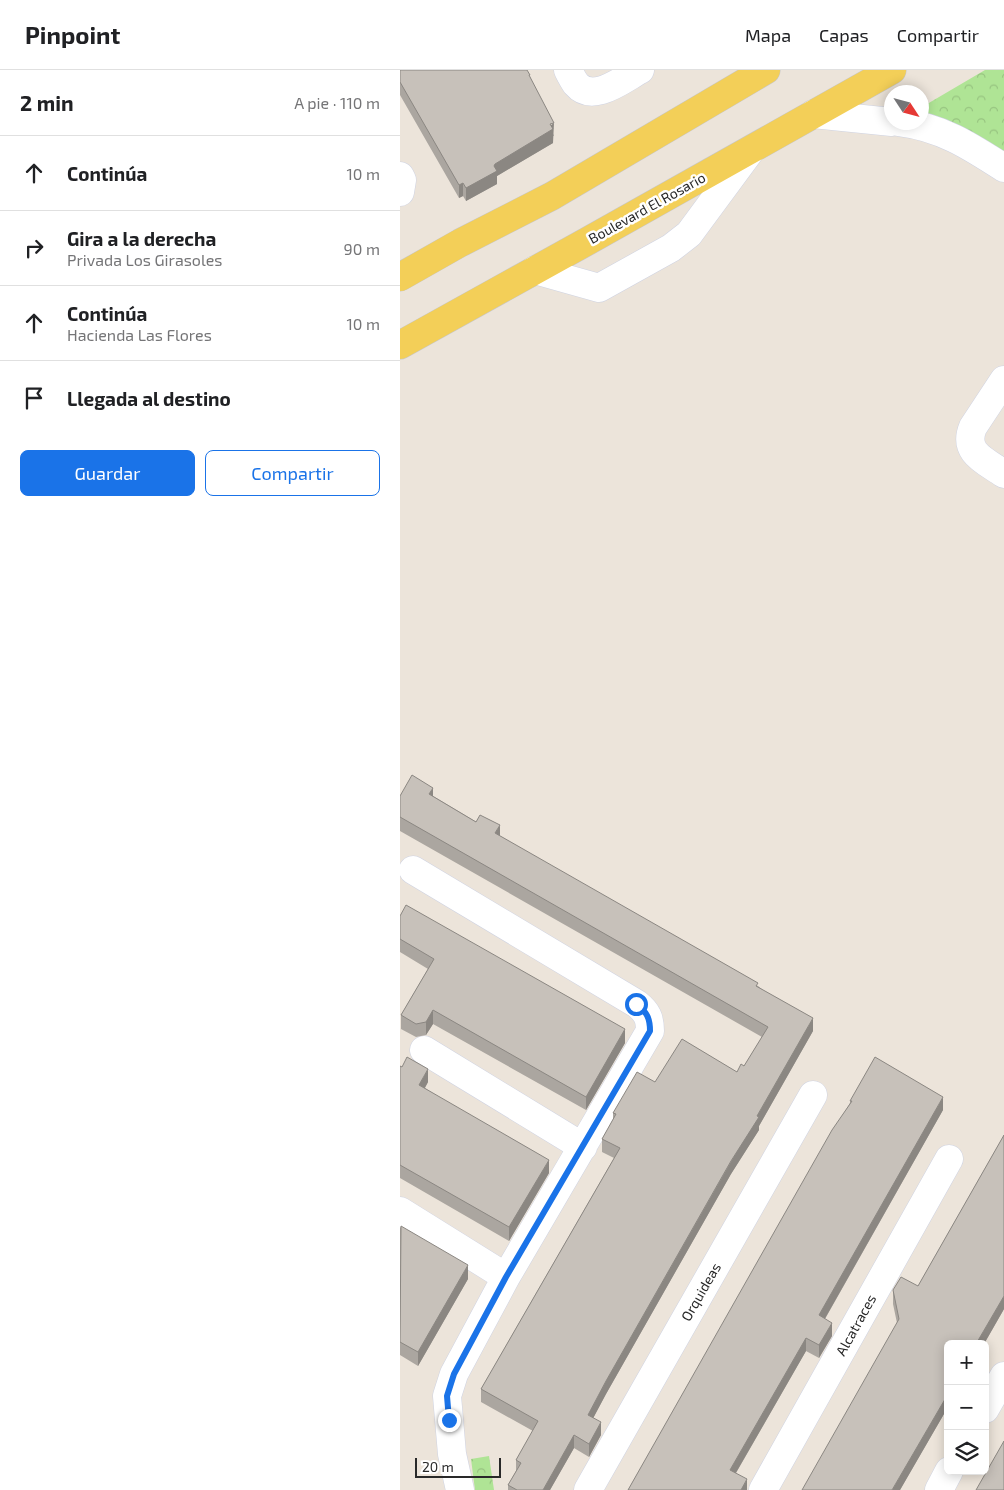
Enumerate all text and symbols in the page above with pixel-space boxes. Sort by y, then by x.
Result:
text: Pinpoint [25,20,120,49]
text: Mapa [745,24,791,46]
text: Capas [819,24,869,46]
text: Compartir [897,24,979,46]
north arrow [884,85,929,130]
text: 2 min [20,90,74,115]
text: A pie · 110 m [294,93,380,112]
icon: ahead [20,159,48,187]
text: Continúa [67,162,147,185]
text: 10 m [346,164,380,183]
street label: Boulevard El Rosario [585,168,708,247]
text: Gira a la derecha [67,227,216,250]
icon: right [20,234,48,262]
text: 90 m [344,239,380,258]
text: Privada Los Girasoles [67,250,222,269]
text: Continúa [67,302,147,325]
icon: ahead [20,309,48,337]
text: 10 m [346,314,380,333]
text: Hacienda Las Flores [67,325,212,344]
icon: arrive [20,384,48,412]
text: Llegada al destino [67,387,231,410]
button: Guardar [20,450,195,496]
button: Compartir [205,450,380,496]
route start [625,993,648,1016]
street label: Orquideas [677,1260,724,1324]
street label: Alcatraces [832,1291,879,1358]
map controls [944,1340,989,1475]
button: + [944,1340,989,1385]
button: − [944,1385,989,1430]
route end [438,1409,461,1432]
button: layers [944,1430,989,1475]
scale bar [415,1455,501,1478]
text: 20 m [422,1458,454,1475]

